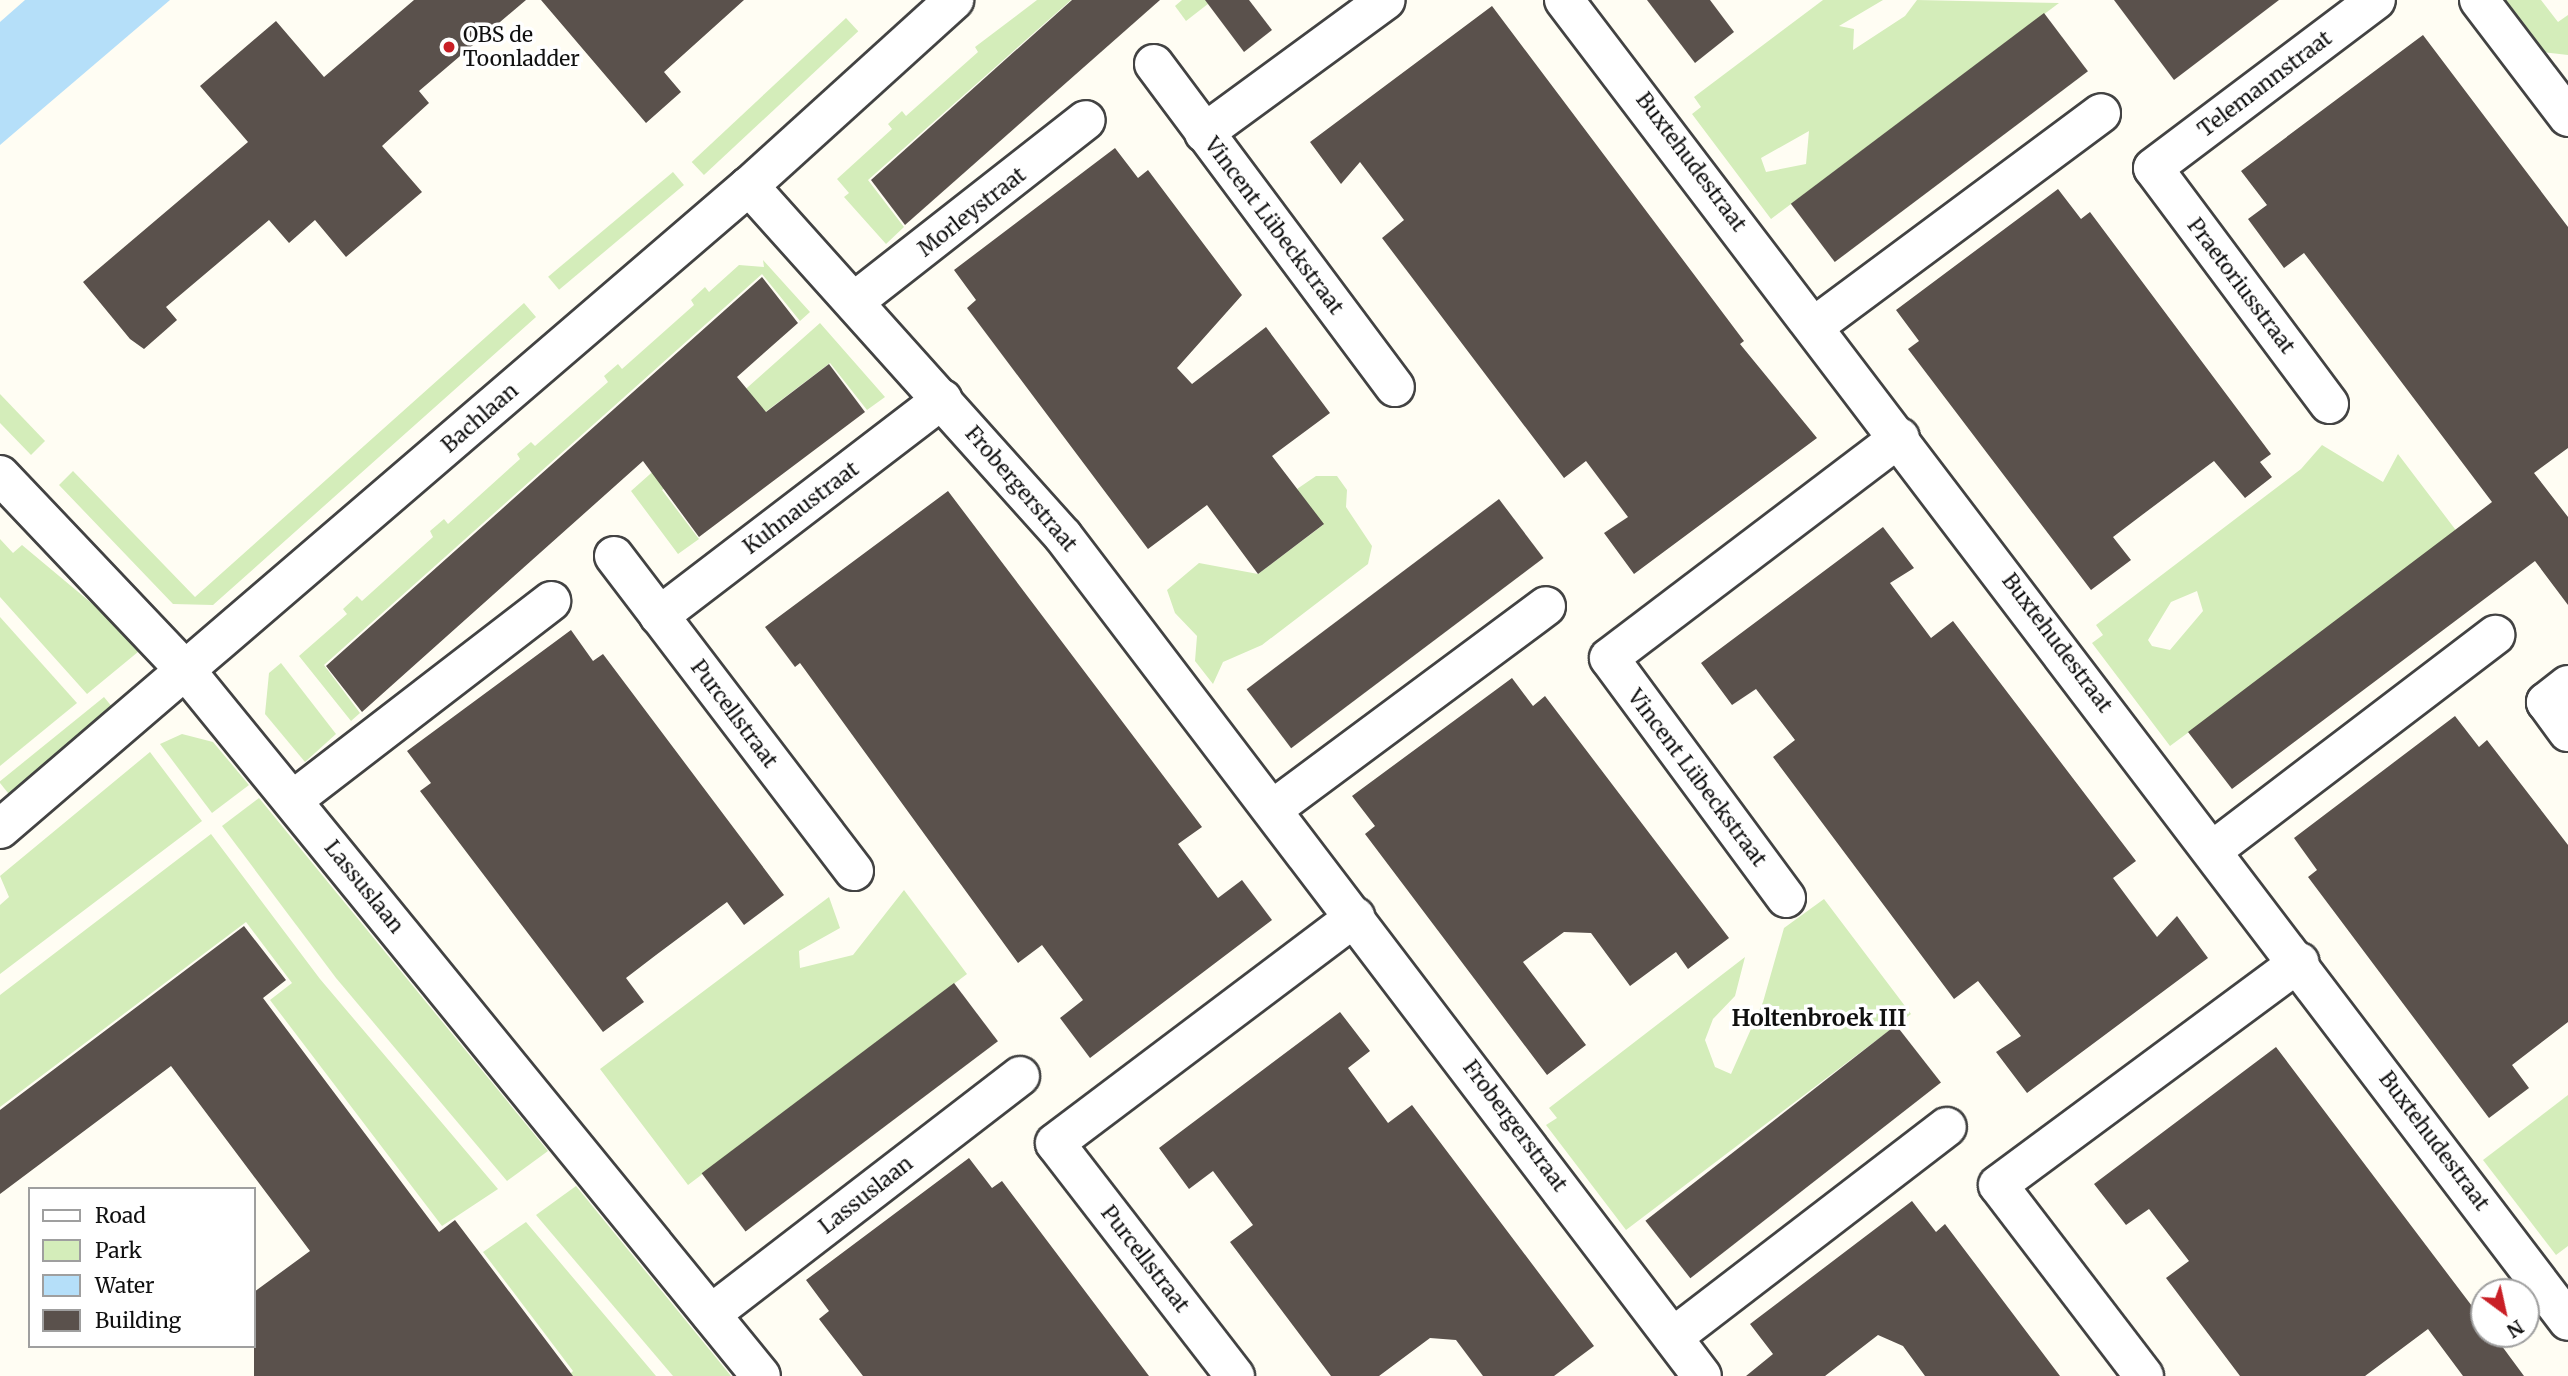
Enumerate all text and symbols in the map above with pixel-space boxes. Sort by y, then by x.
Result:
place label: OBS de Toonladder [463,22,580,72]
street label: Telemannstraat [2193,26,2337,142]
marker: OBS de Toonladder [441,39,457,55]
street label: Buxtehudestraat [1631,88,1751,236]
street label: Vincent Lübeckstraat [1199,133,1349,319]
street label: Morleystraat [913,162,1031,262]
street label: Praetoriusstraat [2182,213,2300,359]
street label: Bachlaan [437,378,523,458]
street label: Frobergerstraat [960,421,1082,557]
street label: Kuhnaustraat [738,456,864,560]
street label: Buxtehudestraat [1997,569,2117,717]
street label: Purcellstraat [685,655,783,773]
street label: Vincent Lübeckstraat [1622,685,1772,871]
street label: Lassuslaan [319,836,409,938]
district label: Holtenbroek III [1732,1004,1906,1032]
street label: Frobergerstraat [1457,1055,1573,1197]
street label: Buxtehudestraat [2374,1067,2494,1215]
street label: Lassuslaan [814,1151,918,1239]
legend [28,1187,256,1348]
street label: Purcellstraat [1096,1201,1194,1317]
text: Road [95,1202,146,1229]
text: Park [95,1237,142,1264]
text: Water [95,1272,154,1299]
north arrow [2470,1278,2540,1348]
text: Building [95,1307,181,1334]
text: N [2503,1315,2528,1343]

